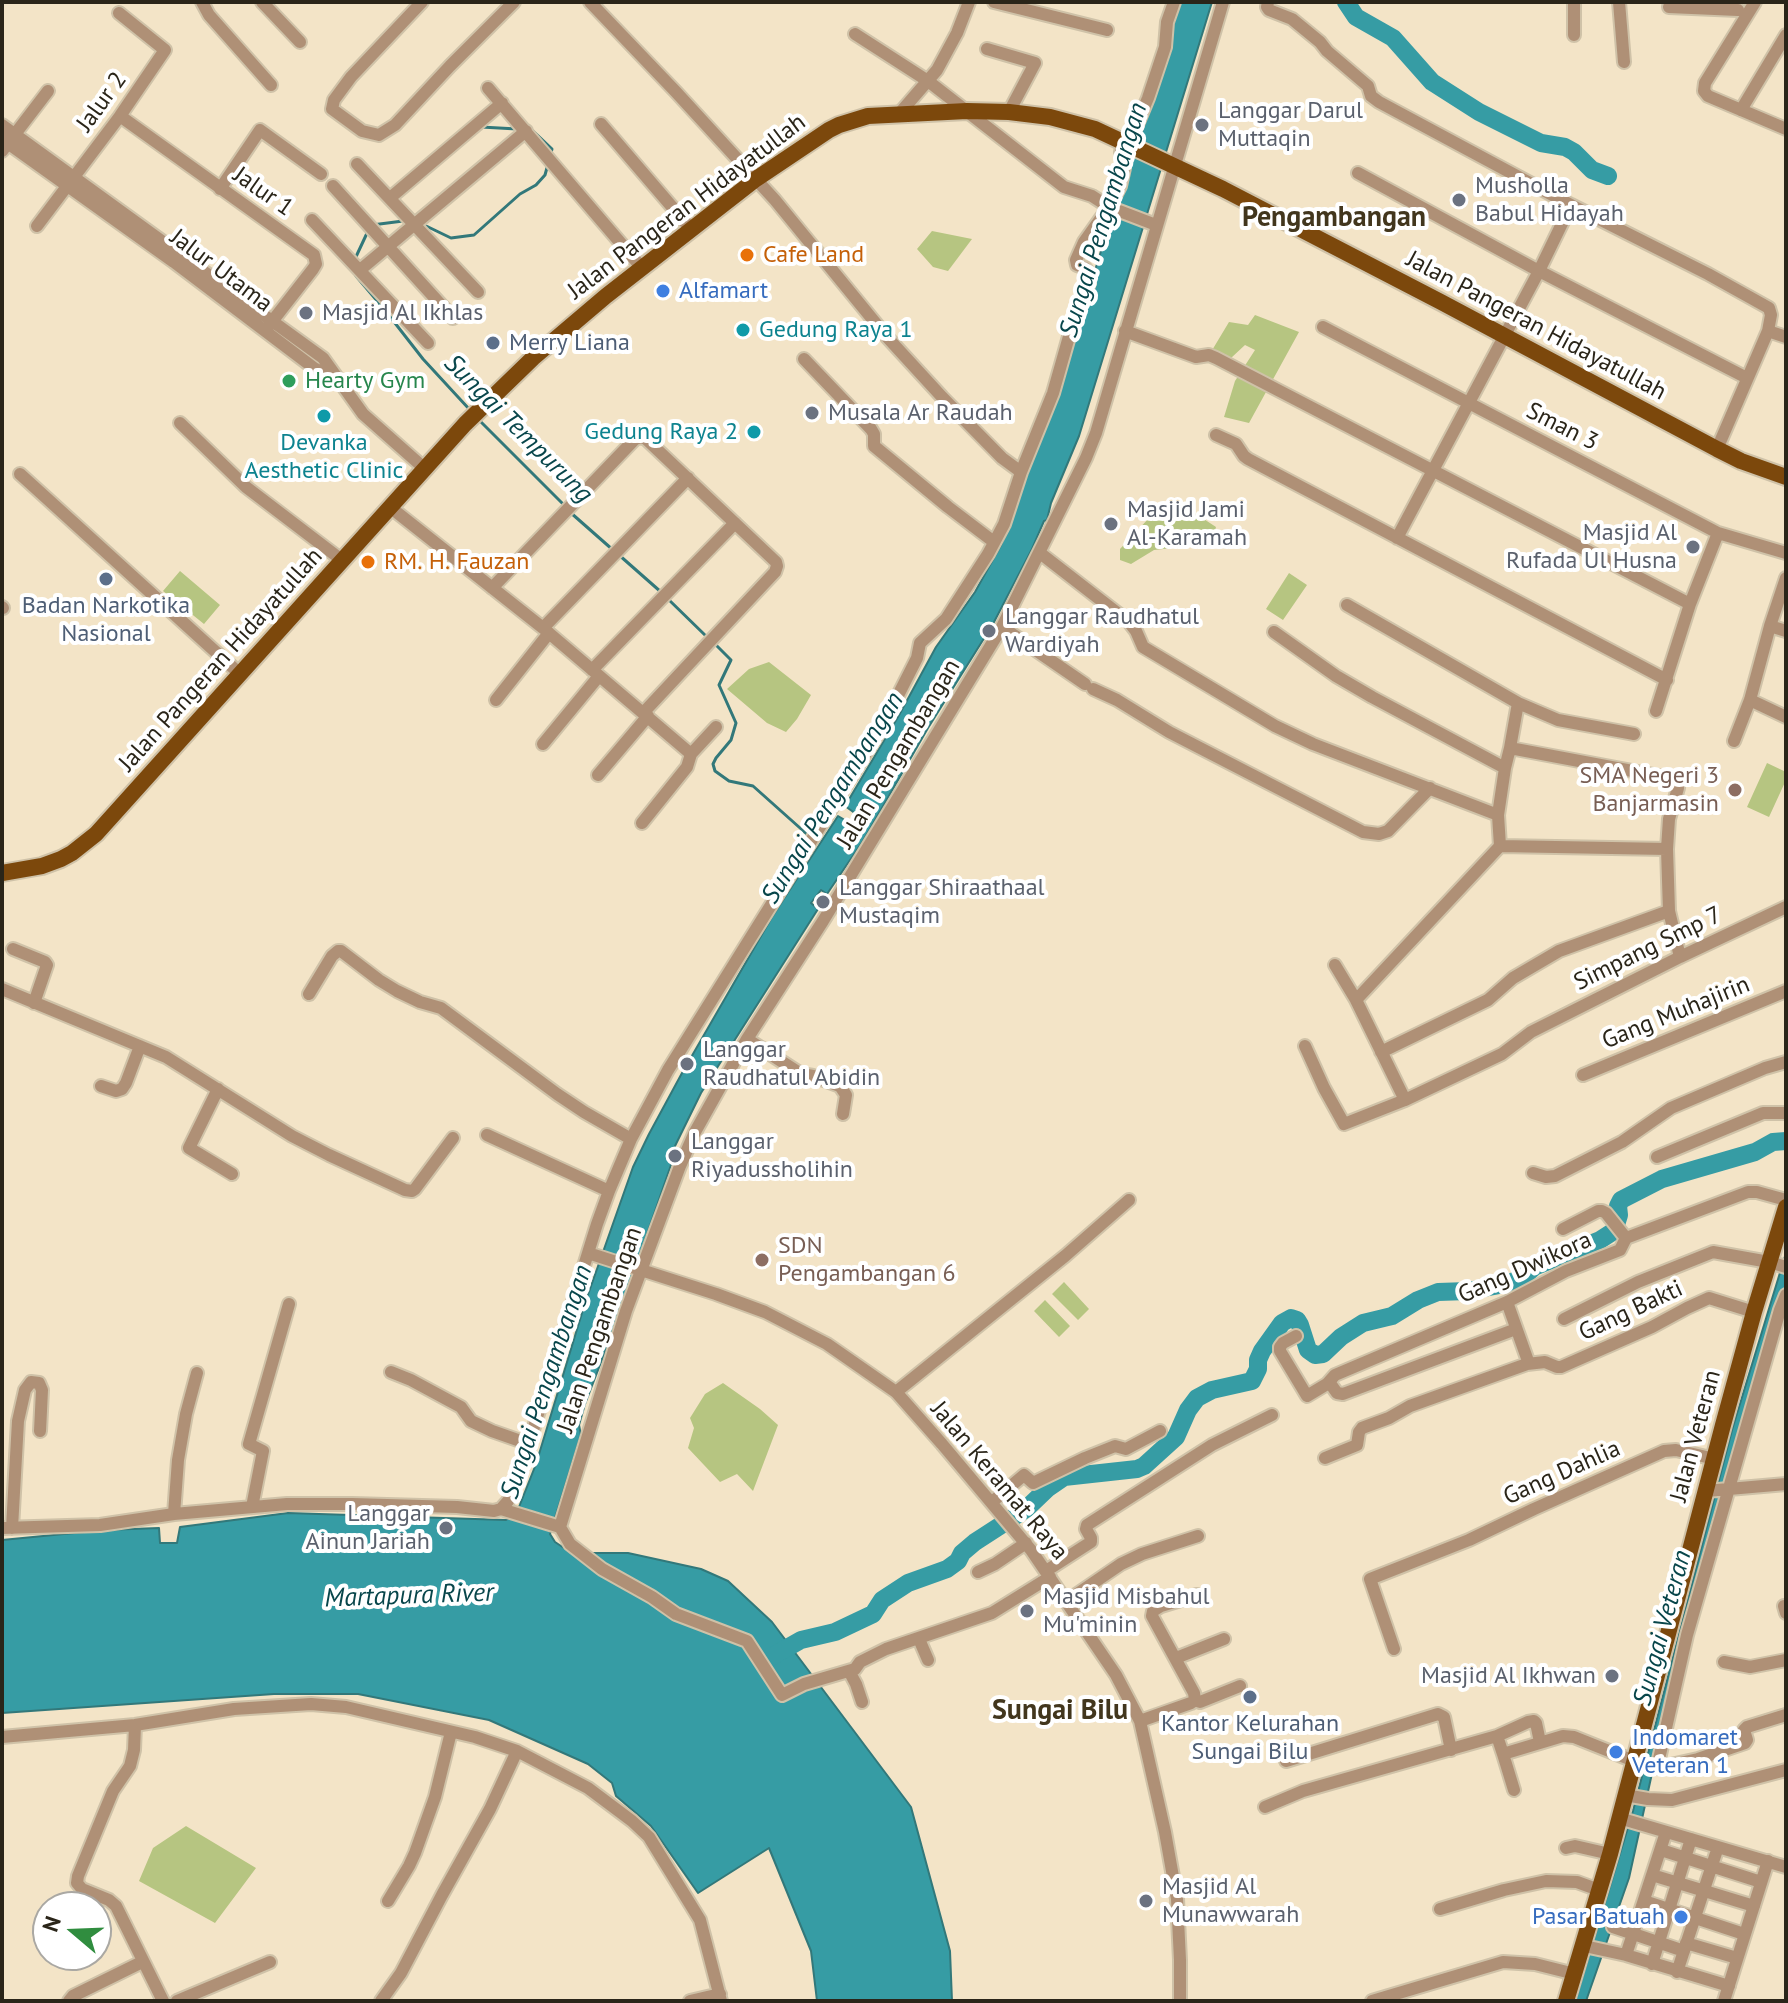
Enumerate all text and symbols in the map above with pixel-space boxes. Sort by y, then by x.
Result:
street label: Jalur 2 [71,67,133,137]
place label: Langgar Darul Muttaqin [1218,97,1363,153]
water label: Sungai Pengambangan [1053,99,1155,341]
street label: Jalan Pangeran Hidayatullah [562,108,812,306]
marker: Langgar Darul Muttaqin [1193,116,1211,134]
street label: Jalur 1 [228,161,298,223]
place label: Musholla Babul Hidayah [1475,172,1624,228]
marker: Musholla Babul Hidayah [1450,191,1468,209]
district label: Pengambangan [1242,201,1426,235]
street label: Jalur Utama [164,223,278,319]
place label: Cafe Land [763,241,864,269]
street label: Jalan Pangeran Hidayatullah [1401,245,1671,407]
marker: Cafe Land [738,246,756,264]
place label: Alfamart [679,277,768,305]
marker: Alfamart [654,282,672,300]
place label: Masjid Al Ikhlas [322,299,483,327]
marker: Masjid Al Ikhlas [297,304,315,322]
place label: Gedung Raya 1 [759,316,913,344]
marker: Gedung Raya 1 [734,321,752,339]
place label: Merry Liana [509,329,630,357]
marker: Merry Liana [484,334,502,352]
water label: Sungai Tempurung [437,348,599,510]
place label: Hearty Gym [305,367,425,395]
marker: Hearty Gym [280,372,298,390]
street label: Sman 3 [1521,397,1603,457]
place label: Musala Ar Raudah [828,399,1013,427]
marker: Musala Ar Raudah [803,404,821,422]
marker: Devanka Aesthetic Clinic [315,407,333,425]
place label: Gedung Raya 2 [584,418,738,446]
marker: Gedung Raya 2 [745,423,763,441]
place label: Devanka Aesthetic Clinic [245,429,403,485]
place label: Masjid Jami Al-Karamah [1127,496,1247,552]
marker: Masjid Jami Al-Karamah [1102,515,1120,533]
place label: Masjid Al Rufada Ul Husna [1506,519,1677,575]
marker: Masjid Al Rufada Ul Husna [1684,538,1702,556]
street label: Jalan Pangeran Hidayatullah [113,543,329,777]
place label: RM. H. Fauzan [384,548,529,576]
marker: RM. H. Fauzan [359,553,377,571]
marker: Badan Narkotika Nasional [97,570,115,588]
place label: Badan Narkotika Nasional [22,592,190,648]
place label: Langgar Raudhatul Wardiyah [1005,603,1199,659]
marker: Langgar Raudhatul Wardiyah [980,622,998,640]
street label: Jalan Pengambangan [831,654,967,854]
water label: Sungai Pengambangan [755,686,911,910]
place label: SMA Negeri 3 Banjarmasin [1580,762,1719,818]
marker: SMA Negeri 3 Banjarmasin [1726,781,1744,799]
place label: Langgar Shiraathaal Mustaqim [839,874,1045,930]
marker: Langgar Shiraathaal Mustaqim [814,893,832,911]
street label: Simpang Smp 7 [1569,901,1727,997]
street label: Gang Muhajirin [1598,970,1754,1056]
place label: Langgar Raudhatul Abidin [703,1036,880,1092]
marker: Langgar Raudhatul Abidin [678,1055,696,1073]
place label: Langgar Riyadussholihin [691,1128,853,1184]
marker: Langgar Riyadussholihin [666,1147,684,1165]
street label: Jalan Pengambangan [551,1223,649,1437]
street label: Gang Dwikora [1454,1226,1596,1310]
place label: SDN Pengambangan 6 [778,1232,956,1288]
marker: SDN Pengambangan 6 [753,1251,771,1269]
water label: Sungai Pengambangan [495,1261,599,1503]
street label: Gang Bakti [1575,1274,1687,1348]
street label: Jalan Veteran [1665,1367,1727,1505]
street label: Jalan Keramat Raya [924,1396,1074,1566]
street label: Gang Dahlia [1499,1434,1625,1512]
place label: Langgar Ainun Jariah [305,1500,430,1556]
marker: Langgar Ainun Jariah [437,1519,455,1537]
water label: Sungai Veteran [1627,1547,1699,1709]
water label: Martapura River [324,1577,494,1615]
place label: Masjid Misbahul Mu'minin [1043,1583,1210,1639]
marker: Masjid Misbahul Mu'minin [1018,1602,1036,1620]
place label: Masjid Al Ikhwan [1421,1662,1596,1690]
marker: Masjid Al Ikhwan [1603,1667,1621,1685]
marker: Kantor Kelurahan Sungai Bilu [1241,1688,1259,1706]
district label: Sungai Bilu [992,1694,1128,1728]
place label: Kantor Kelurahan Sungai Bilu [1161,1710,1339,1766]
place label: Indomaret Veteran 1 [1632,1724,1738,1780]
marker: Indomaret Veteran 1 [1607,1743,1625,1761]
place label: Masjid Al Munawwarah [1162,1873,1299,1929]
north arrow [32,1891,112,1971]
marker: Masjid Al Munawwarah [1137,1892,1155,1910]
place label: Pasar Batuah [1532,1903,1665,1931]
marker: Pasar Batuah [1672,1908,1690,1926]
text: N [36,1912,67,1935]

